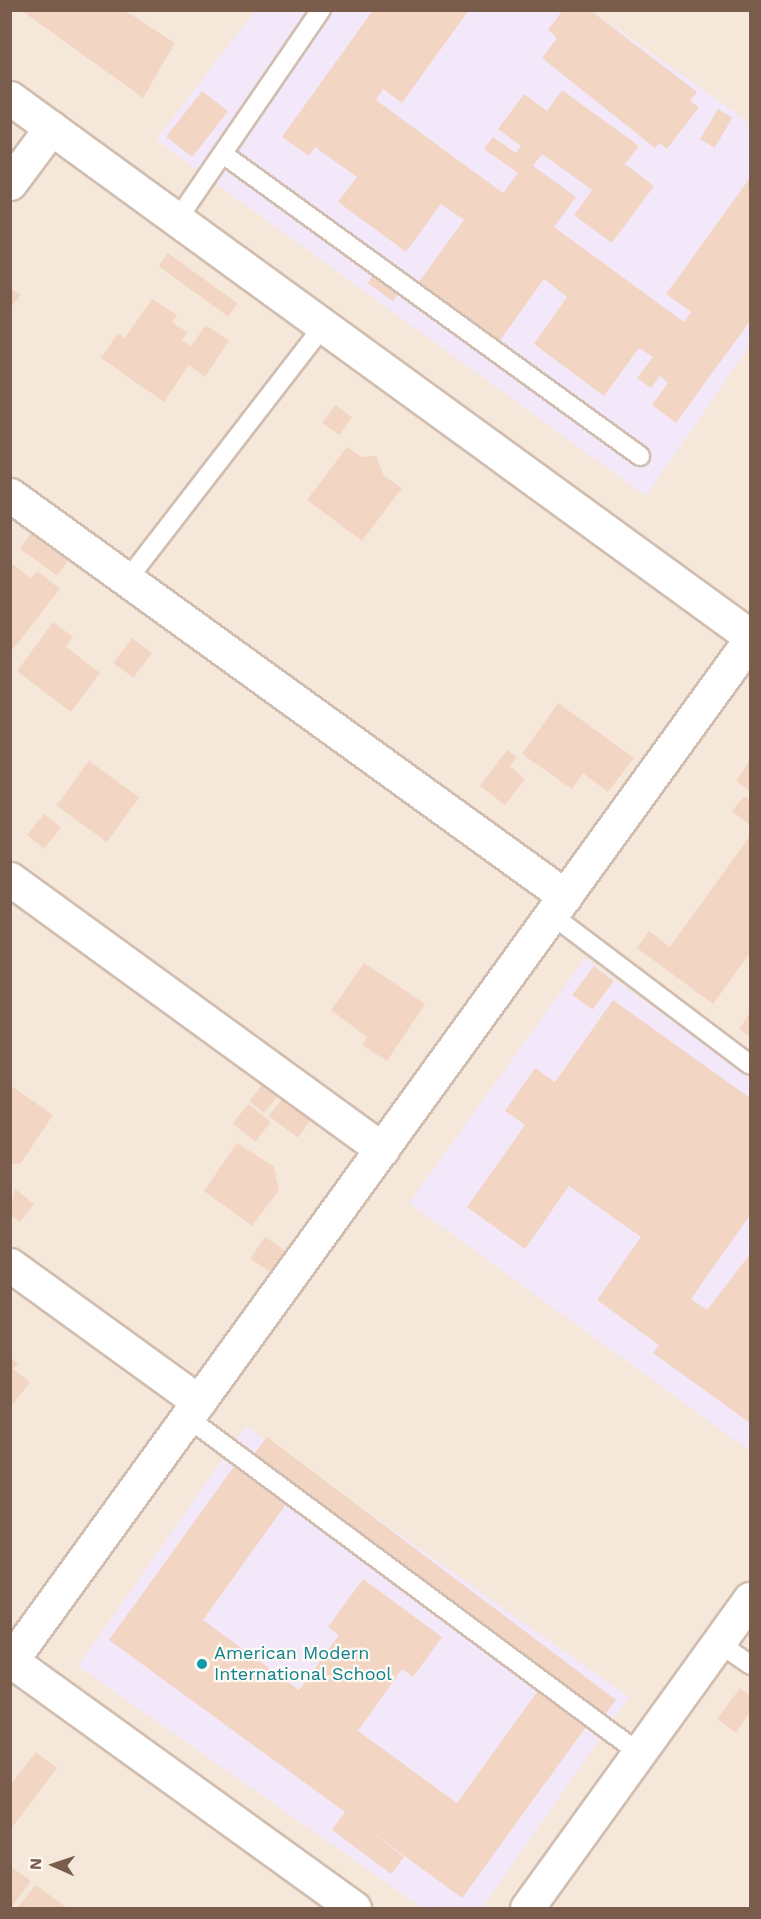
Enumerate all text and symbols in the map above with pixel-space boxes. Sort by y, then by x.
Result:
place label: American Modern International School [214,1643,392,1686]
marker: American Modern International School [195,1657,209,1671]
north arrow [24,1835,84,1895]
text: N [26,1858,45,1870]

